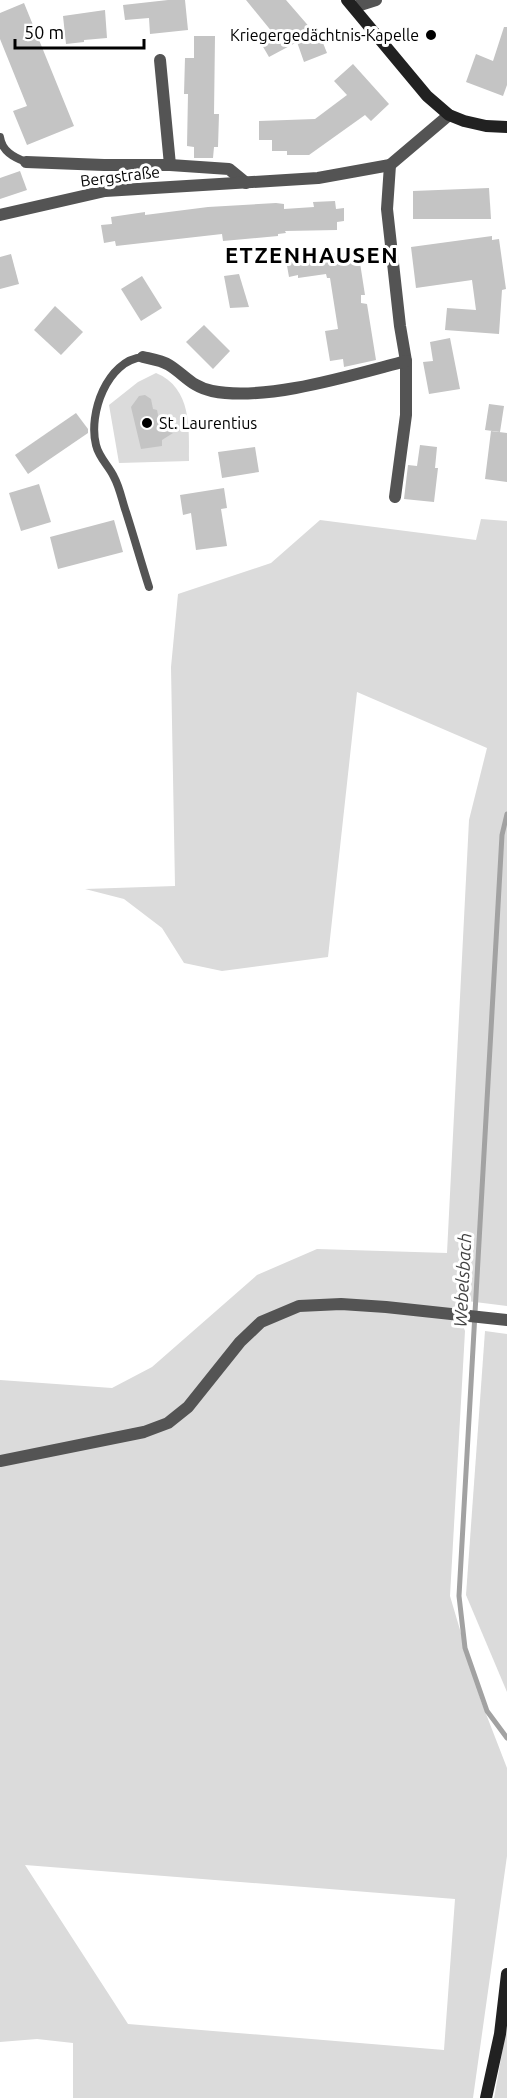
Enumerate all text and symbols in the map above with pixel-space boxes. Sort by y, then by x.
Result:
scale bar [15,12,144,50]
text: 50 m [24,22,64,42]
place label: Kriegergedächtnis-Kapelle [230,26,419,44]
marker: Kriegergedächtnis-Kapelle [424,28,438,42]
street label: Bergstraße [79,162,161,190]
district label: ETZENHAUSEN [225,242,399,267]
place label: St. Laurentius [159,414,257,432]
marker: St. Laurentius [140,416,154,430]
water label: Webelsbach [450,1232,474,1328]

